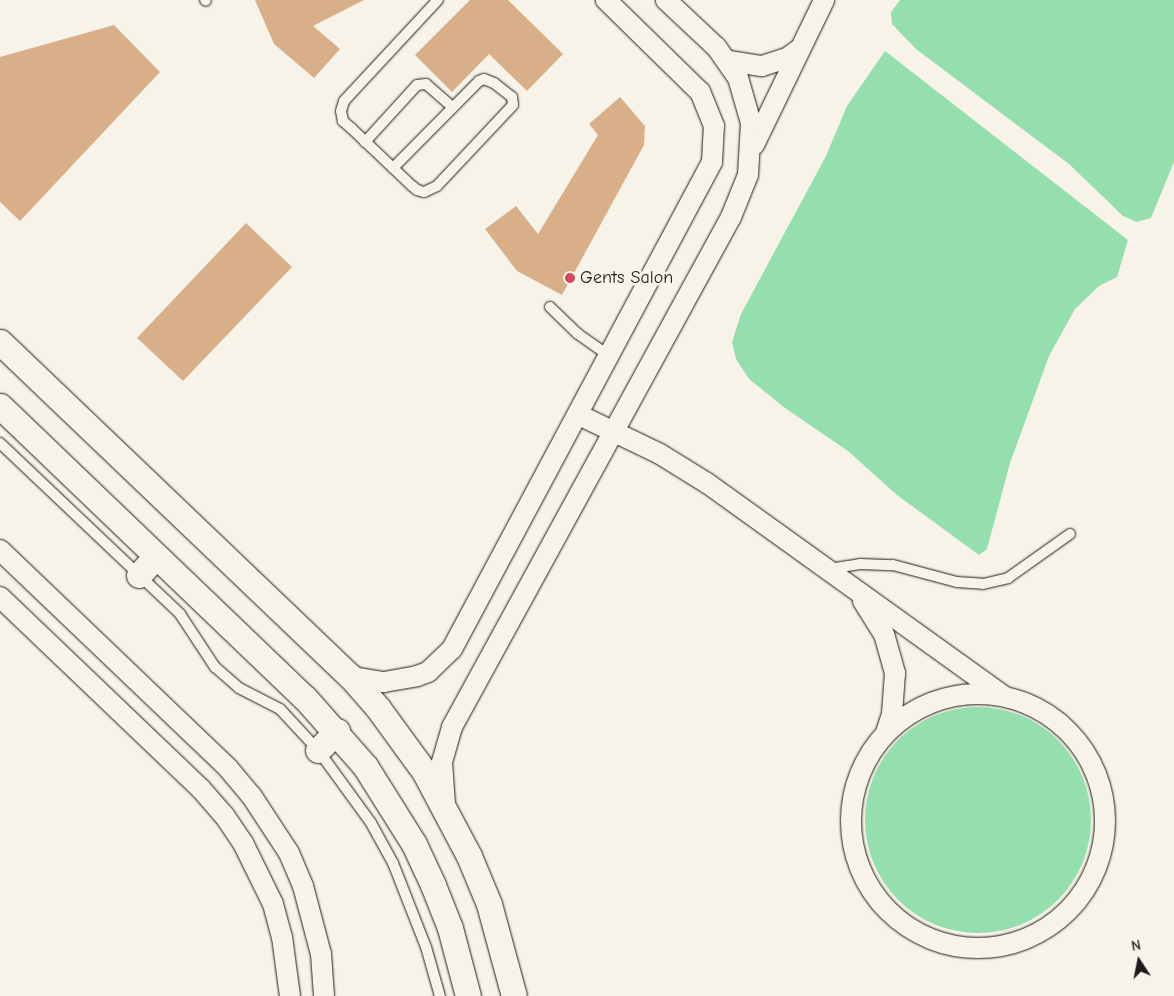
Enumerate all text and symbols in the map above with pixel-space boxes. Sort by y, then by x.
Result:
place label: Gents Salon [580,267,673,289]
marker: Gents Salon [564,272,576,284]
north arrow [1114,936,1164,986]
text: N [1130,937,1142,955]

